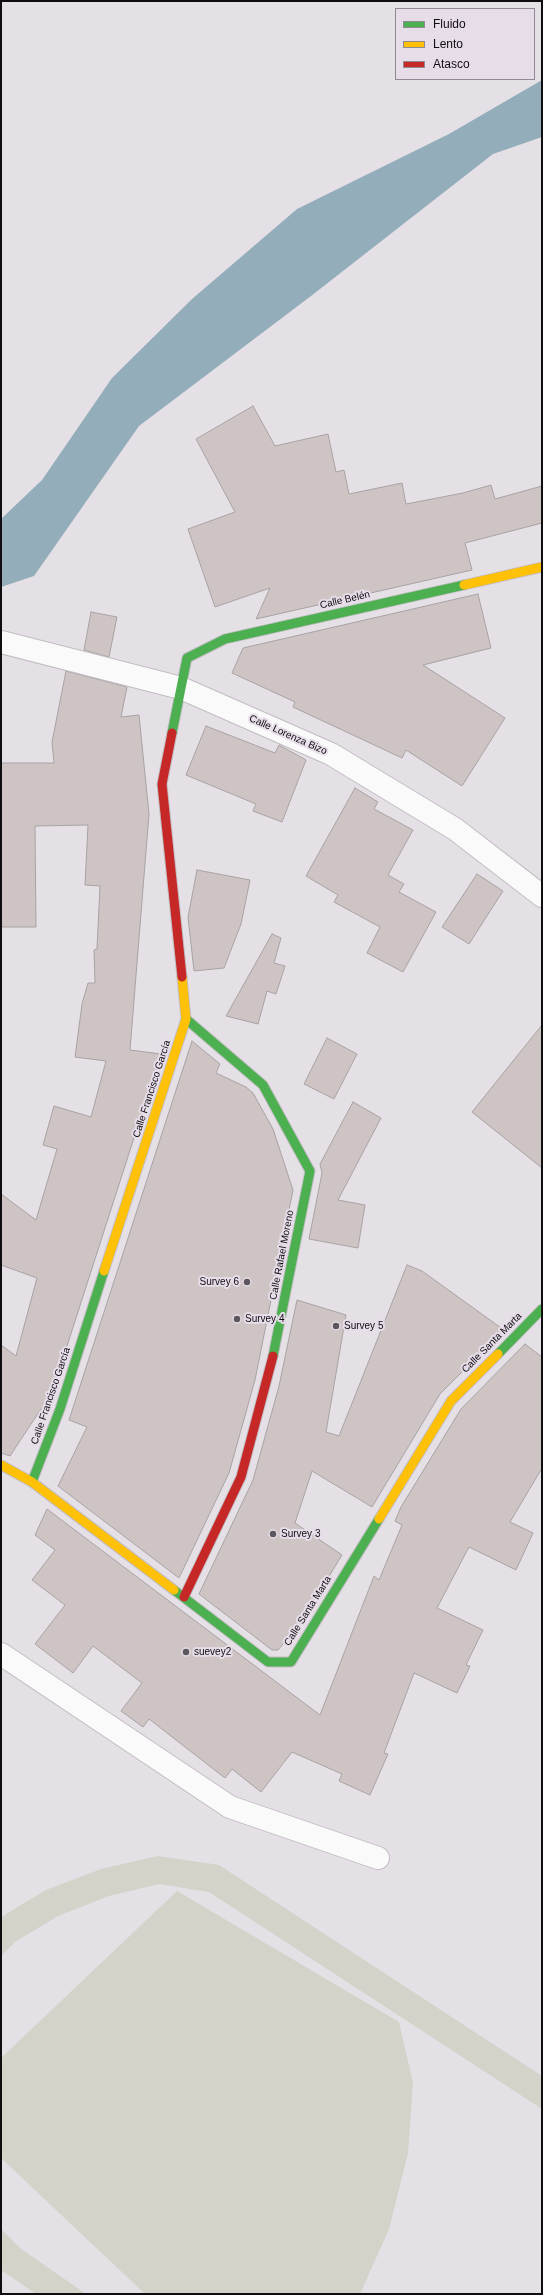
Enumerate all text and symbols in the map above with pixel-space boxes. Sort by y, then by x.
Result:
legend [395,8,535,80]
text: Fluido [433,17,466,31]
text: Lento [433,37,463,51]
text: Atasco [433,57,470,71]
street label: Calle Belén [319,588,371,612]
street label: Calle Lorenza Bizo [247,712,329,758]
street label: Calle Francisco García [131,1039,173,1139]
street label: Calle Rafael Moreno [267,1209,297,1301]
place label: Survey 6 [200,1276,239,1288]
marker: Survey 6 [242,1277,252,1287]
street label: Calle Santa Marta [459,1310,525,1376]
place label: Survey 4 [245,1313,284,1325]
marker: Survey 4 [232,1314,242,1324]
place label: Survey 5 [344,1320,383,1332]
marker: Survey 5 [331,1321,341,1331]
street label: Calle Francisco García [29,1346,73,1446]
place label: Survey 3 [281,1528,320,1540]
marker: Survey 3 [268,1529,278,1539]
street label: Calle Santa Marta [282,1574,334,1648]
place label: suevey2 [194,1646,231,1658]
marker: suevey2 [181,1647,191,1657]

